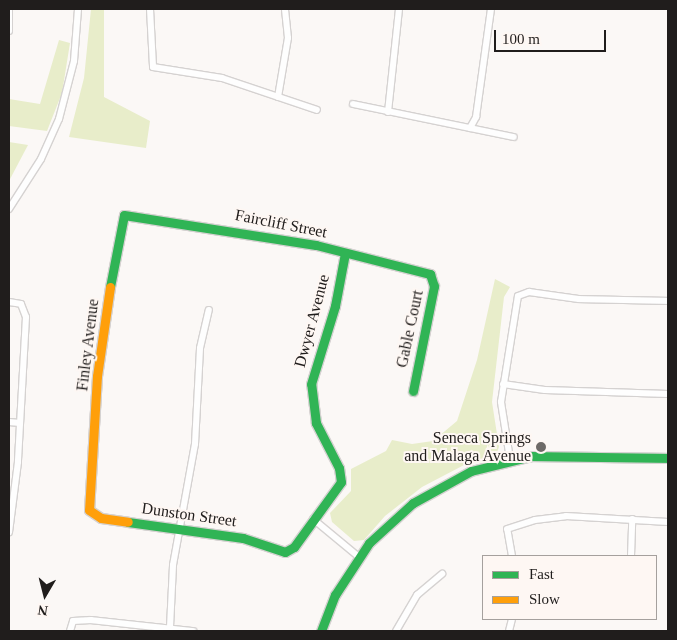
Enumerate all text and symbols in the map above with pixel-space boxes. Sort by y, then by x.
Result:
scale bar [497,20,610,52]
text: 100 m [502,31,540,47]
street label: Faircliff Street [233,206,329,242]
street label: Dwyer Avenue [290,272,334,370]
street label: Gable Court [392,289,428,369]
street label: Finley Avenue [73,297,103,393]
place label: Seneca Springs and Malaga Avenue [403,428,531,466]
marker: Seneca Springs and Malaga Avenue [535,441,547,453]
street label: Dunston Street [140,499,238,531]
legend [482,555,657,620]
text: Fast [529,566,554,582]
north arrow [20,570,70,620]
text: Slow [529,591,560,607]
text: N [37,602,49,618]

